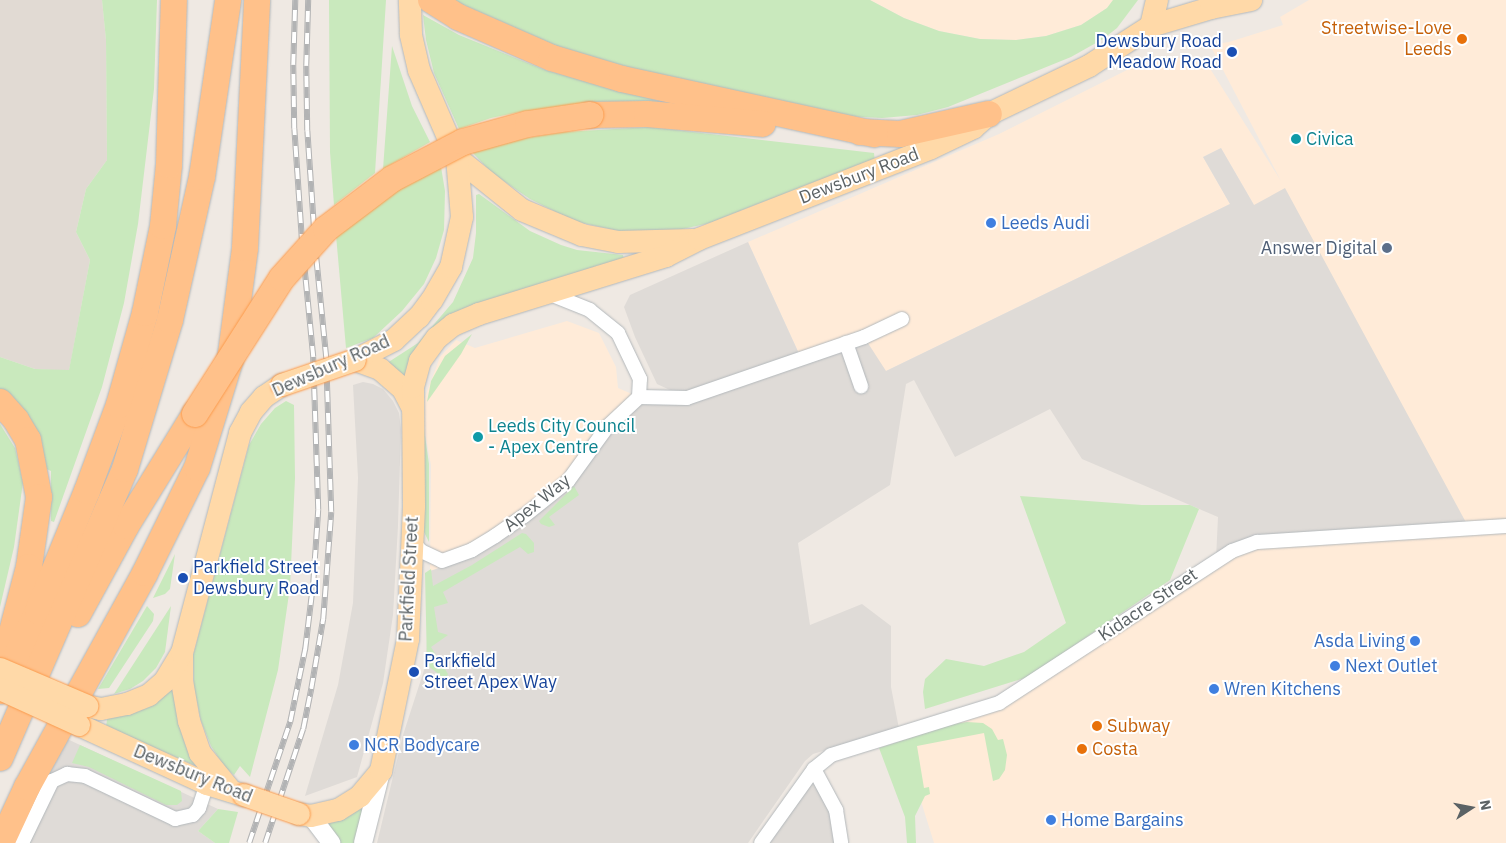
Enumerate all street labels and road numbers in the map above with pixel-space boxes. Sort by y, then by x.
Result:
street label: Dewsbury Road [796,143,922,209]
street label: Dewsbury Road [269,330,393,402]
street label: Apex Way [499,470,575,536]
street label: Parkfield Street [395,516,423,642]
street label: Kidacre Street [1094,564,1202,646]
street label: Dewsbury Road [130,740,256,808]

